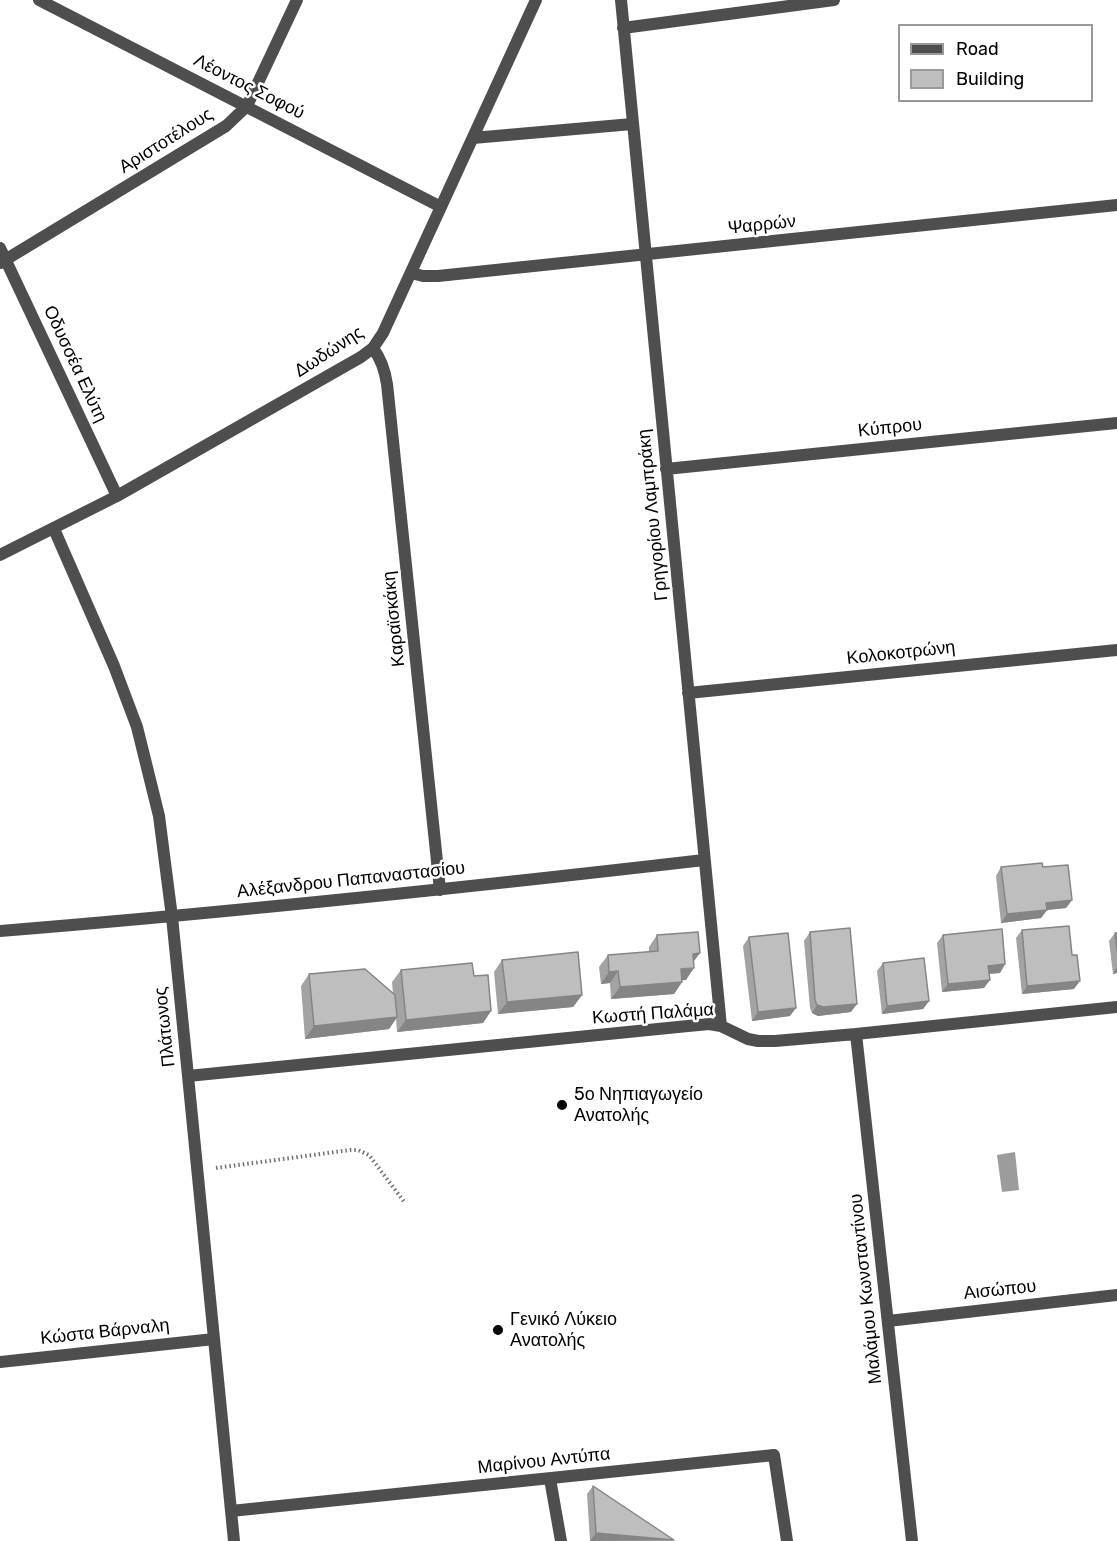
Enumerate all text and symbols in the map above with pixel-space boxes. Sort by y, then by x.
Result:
legend [898,24,1093,102]
text: Road [956,38,999,60]
street label: Λέοντος Σοφού [190,50,308,124]
text: Building [956,68,1024,90]
street label: Αριστοτέλους [115,104,217,178]
street label: Ψαρρών [727,211,797,239]
street label: Οδυσσέα Ελύτη [38,302,112,426]
street label: Δωδώνης [290,322,368,382]
street label: Κύπρου [857,414,923,442]
street label: Γρηγορίου Λαμπράκη [633,428,673,602]
street label: Καραϊσκάκη [378,570,410,668]
street label: Κολοκοτρώνη [846,637,956,669]
street label: Αλέξανδρου Παπαναστασίου [236,857,466,903]
street label: Πλάτωνος [150,986,180,1068]
street label: Κωστή Παλάμα [591,999,715,1029]
place label: 5ο Νηπιαγωγείο Ανατολής [574,1084,703,1126]
marker: 5ο Νηπιαγωγείο Ανατολής [555,1098,569,1112]
street label: Μαλάμου Κωνσταντίνου [845,1193,887,1385]
street label: Αισώπου [963,1275,1037,1305]
place label: Γενικό Λύκειο Ανατολής [510,1309,617,1352]
street label: Κώστα Βάρναλη [39,1314,171,1350]
marker: Γενικό Λύκειο Ανατολής [491,1323,505,1337]
street label: Μαρίνου Αντύπα [477,1443,611,1479]

